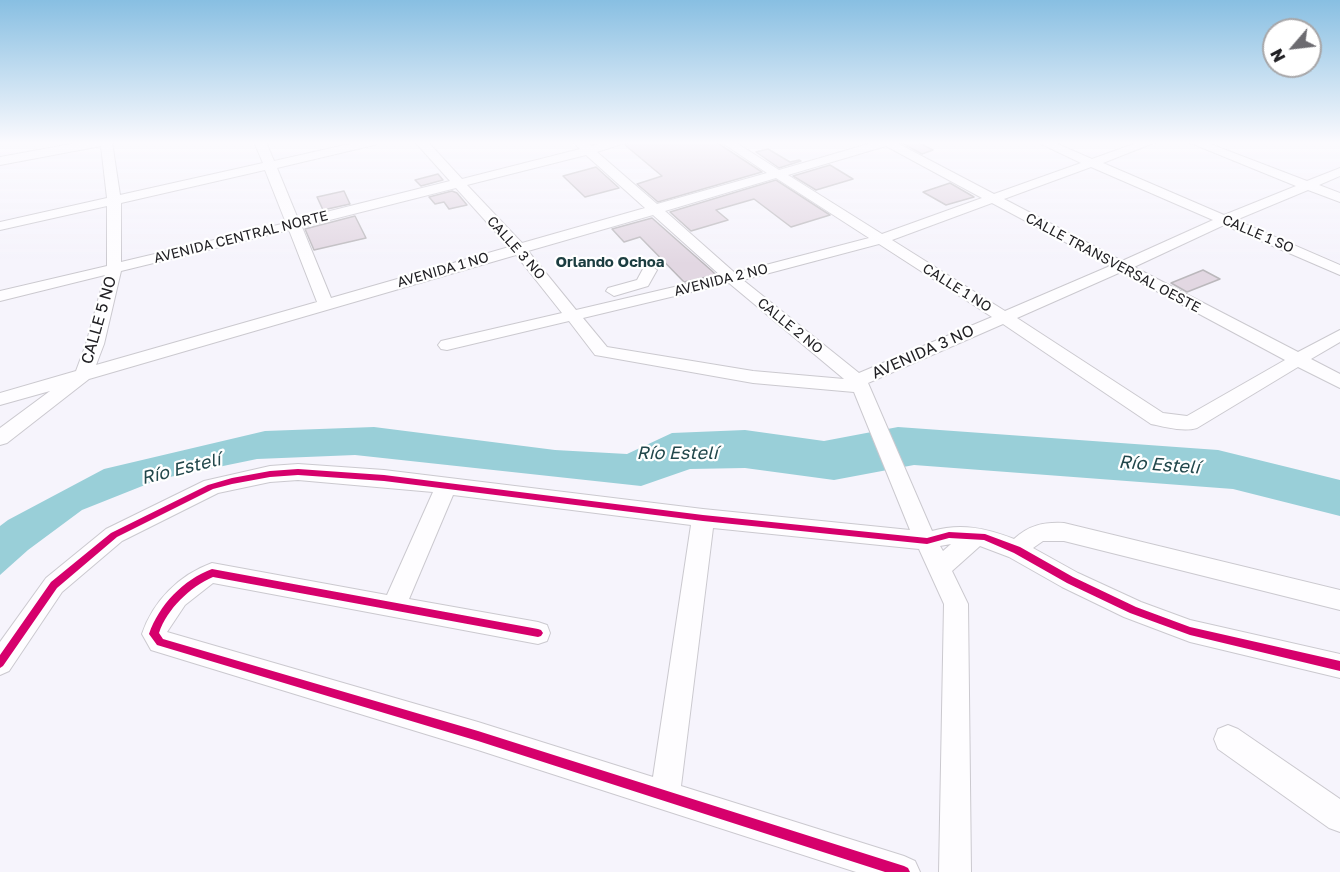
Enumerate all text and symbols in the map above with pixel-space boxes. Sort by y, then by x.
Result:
north arrow [1262,18,1322,78]
text: N [1266,45,1290,66]
street label: AVENIDA CENTRAL NORTE [152,207,330,267]
street label: CALLE TRANSVERSAL OESTE [1023,210,1203,316]
street label: CALLE 1 SO [1220,211,1296,257]
street label: CALLE 3 NO [483,213,549,283]
street label: AVENIDA 1 NO [395,249,491,291]
district label: Orlando Ochoa [555,253,665,271]
street label: AVENIDA 2 NO [672,260,770,300]
street label: CALLE 1 NO [920,260,994,316]
street label: CALLE 5 NO [77,274,121,366]
street label: CALLE 2 NO [754,295,826,357]
street label: AVENIDA 3 NO [869,321,977,383]
water label: Río Estelí [636,442,718,464]
water label: Río Estelí [139,449,223,489]
water label: Río Estelí [1118,451,1200,479]

